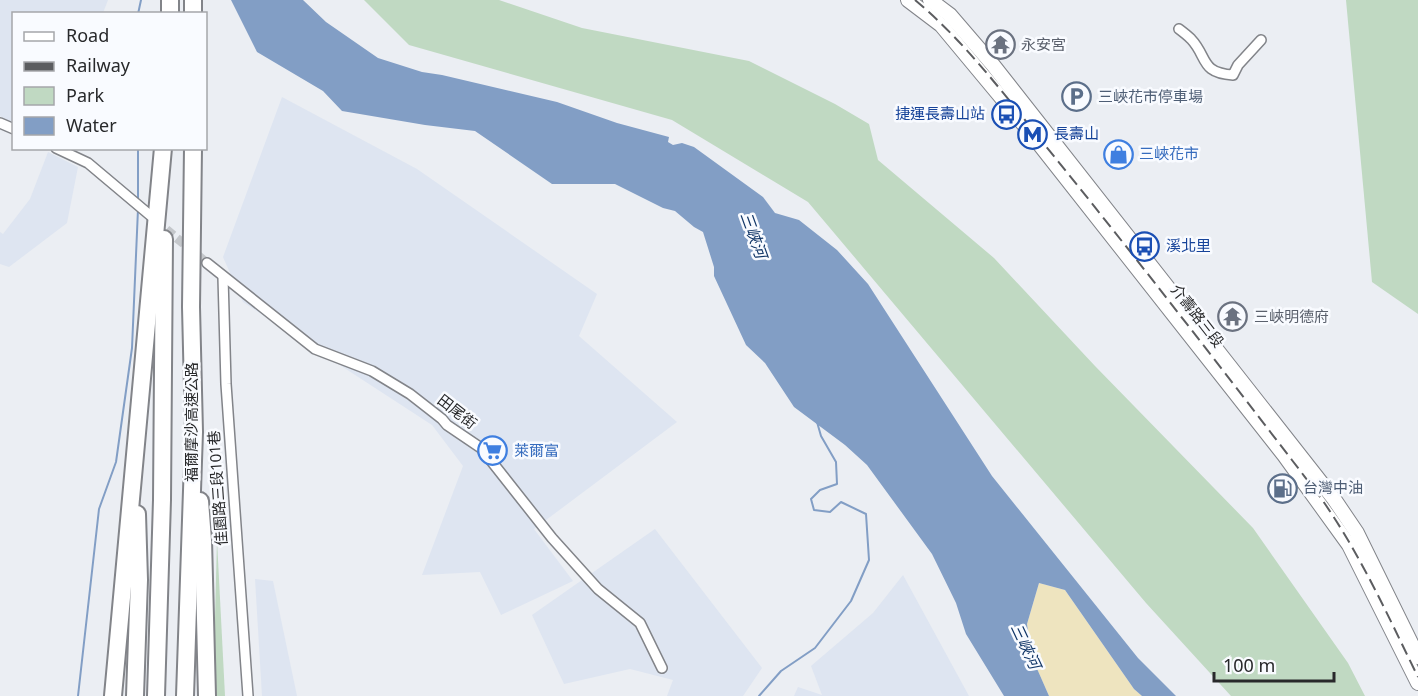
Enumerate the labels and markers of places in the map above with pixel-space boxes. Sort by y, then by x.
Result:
temple icon: 永安宮 [984,29,1016,61]
place label: 永安宮 [1021,34,1066,54]
parking icon: 三峽花市停車場 [1061,81,1093,113]
place label: 三峽花市停車場 [1098,86,1203,106]
bus stop icon: 捷運長壽山站 [990,98,1022,130]
place label: 捷運長壽山站 [895,103,985,123]
metro station icon: 長壽山 [1017,118,1049,150]
place label: 長壽山 [1054,123,1099,143]
shop icon: 三峽花市 [1102,138,1134,170]
place label: 三峽花市 [1139,143,1199,163]
bus stop icon: 溪北里 [1129,230,1161,262]
place label: 溪北里 [1166,235,1211,255]
temple icon: 三峽明德府 [1217,301,1249,333]
place label: 三峽明德府 [1254,306,1329,326]
supermarket icon: 萊爾富 [477,435,509,467]
place label: 萊爾富 [514,440,559,460]
fuel station icon: 台灣中油 [1266,472,1298,504]
place label: 台灣中油 [1303,477,1363,497]

